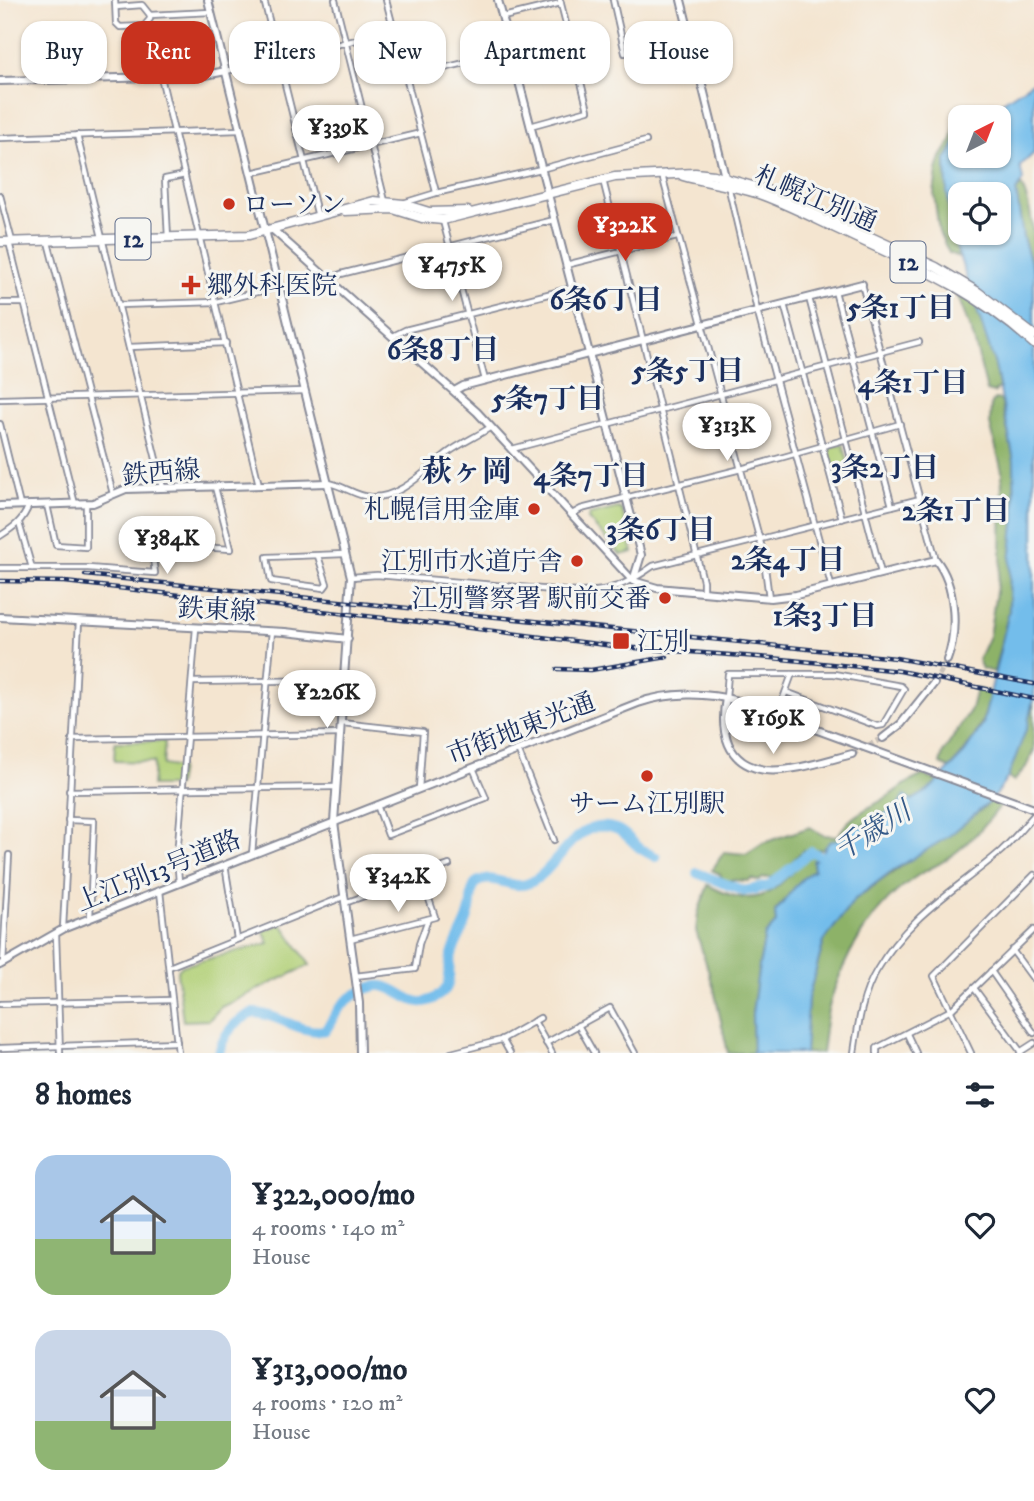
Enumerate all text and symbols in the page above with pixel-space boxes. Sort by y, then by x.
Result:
chip: Buy [21,21,107,84]
chip: Rent [121,21,215,84]
chip: Filters [229,21,340,84]
chip: New [354,21,446,84]
chip: Apartment [460,21,610,84]
chip: House [624,21,733,84]
north arrow [948,105,1012,168]
map controls [948,105,1011,245]
pin: ¥339K [289,106,387,165]
text: ¥339K [308,113,368,142]
street label: 札幌江別通 [749,159,882,240]
button: locate [948,182,1011,245]
place label: ローソン [243,189,346,222]
marker: ローソン [221,196,237,212]
pin: ¥322K [576,204,674,263]
text: ¥322K [594,211,656,240]
road number: 12 [116,219,150,260]
road number: 12 [890,242,926,282]
pin: ¥475K [403,244,501,303]
text: ¥475K [418,251,486,280]
place label: 郷外科医院 [207,270,337,303]
marker: 郷外科医院 [181,275,201,295]
district label: 6条6丁目 [549,283,663,318]
district label: 5条1丁目 [846,291,955,326]
district label: 6条8丁目 [387,333,499,368]
district label: 5条5丁目 [631,354,744,389]
district label: 4条1丁目 [858,366,968,401]
district label: 5条7丁目 [491,382,604,417]
pin: ¥313K [678,404,776,463]
text: ¥313K [698,411,756,440]
district label: 3条2丁目 [831,451,939,486]
street label: 鉄西線 [121,454,201,493]
district label: 萩ヶ岡 [422,454,512,491]
district label: 4条7丁目 [534,459,648,494]
place label: 札幌信用金庫 [364,494,520,527]
district label: 2条1丁目 [902,494,1010,529]
marker: 札幌信用金庫 [526,501,542,517]
district label: 3条6丁目 [606,513,716,548]
pin: ¥384K [118,516,216,576]
text: ¥384K [135,524,199,553]
district label: 2条4丁目 [731,543,845,578]
place label: 江別市水道庁舎 [381,546,563,579]
marker: 江別市水道庁舎 [569,553,585,569]
place label: 江別警察署 駅前交番 [411,583,651,616]
marker: 江別警察署 駅前交番 [657,590,673,606]
street label: 鉄東線 [177,592,257,629]
district label: 1条3丁目 [773,599,877,634]
place label: 江別 [637,626,689,659]
marker: 江別 [611,631,631,651]
pin: ¥226K [278,670,376,730]
text: ¥226K [294,678,360,707]
street label: 市街地東光通 [443,686,600,773]
pin: ¥169K [724,696,822,756]
text: ¥169K [741,704,805,733]
marker: サーム江別駅 [639,768,655,784]
place label: サーム江別駅 [569,788,725,821]
water label: 千歳川 [828,793,920,868]
street label: 上江別13号道路 [71,823,246,920]
pin: ¥342K [349,855,447,914]
text: ¥342K [366,862,430,891]
icon: filters [961,1076,999,1114]
text: 8 homes [35,1077,132,1114]
text: ¥322,000/mo [252,1177,415,1214]
icon: home [91,1183,175,1267]
icon: heart [961,1206,999,1244]
text: 4 rooms · 140 m² [252,1214,405,1243]
text: House [252,1243,310,1272]
text: ¥313,000/mo [252,1352,407,1389]
icon: home [91,1358,175,1442]
icon: heart [961,1381,999,1419]
text: 4 rooms · 120 m² [252,1389,403,1418]
text: House [252,1418,310,1447]

